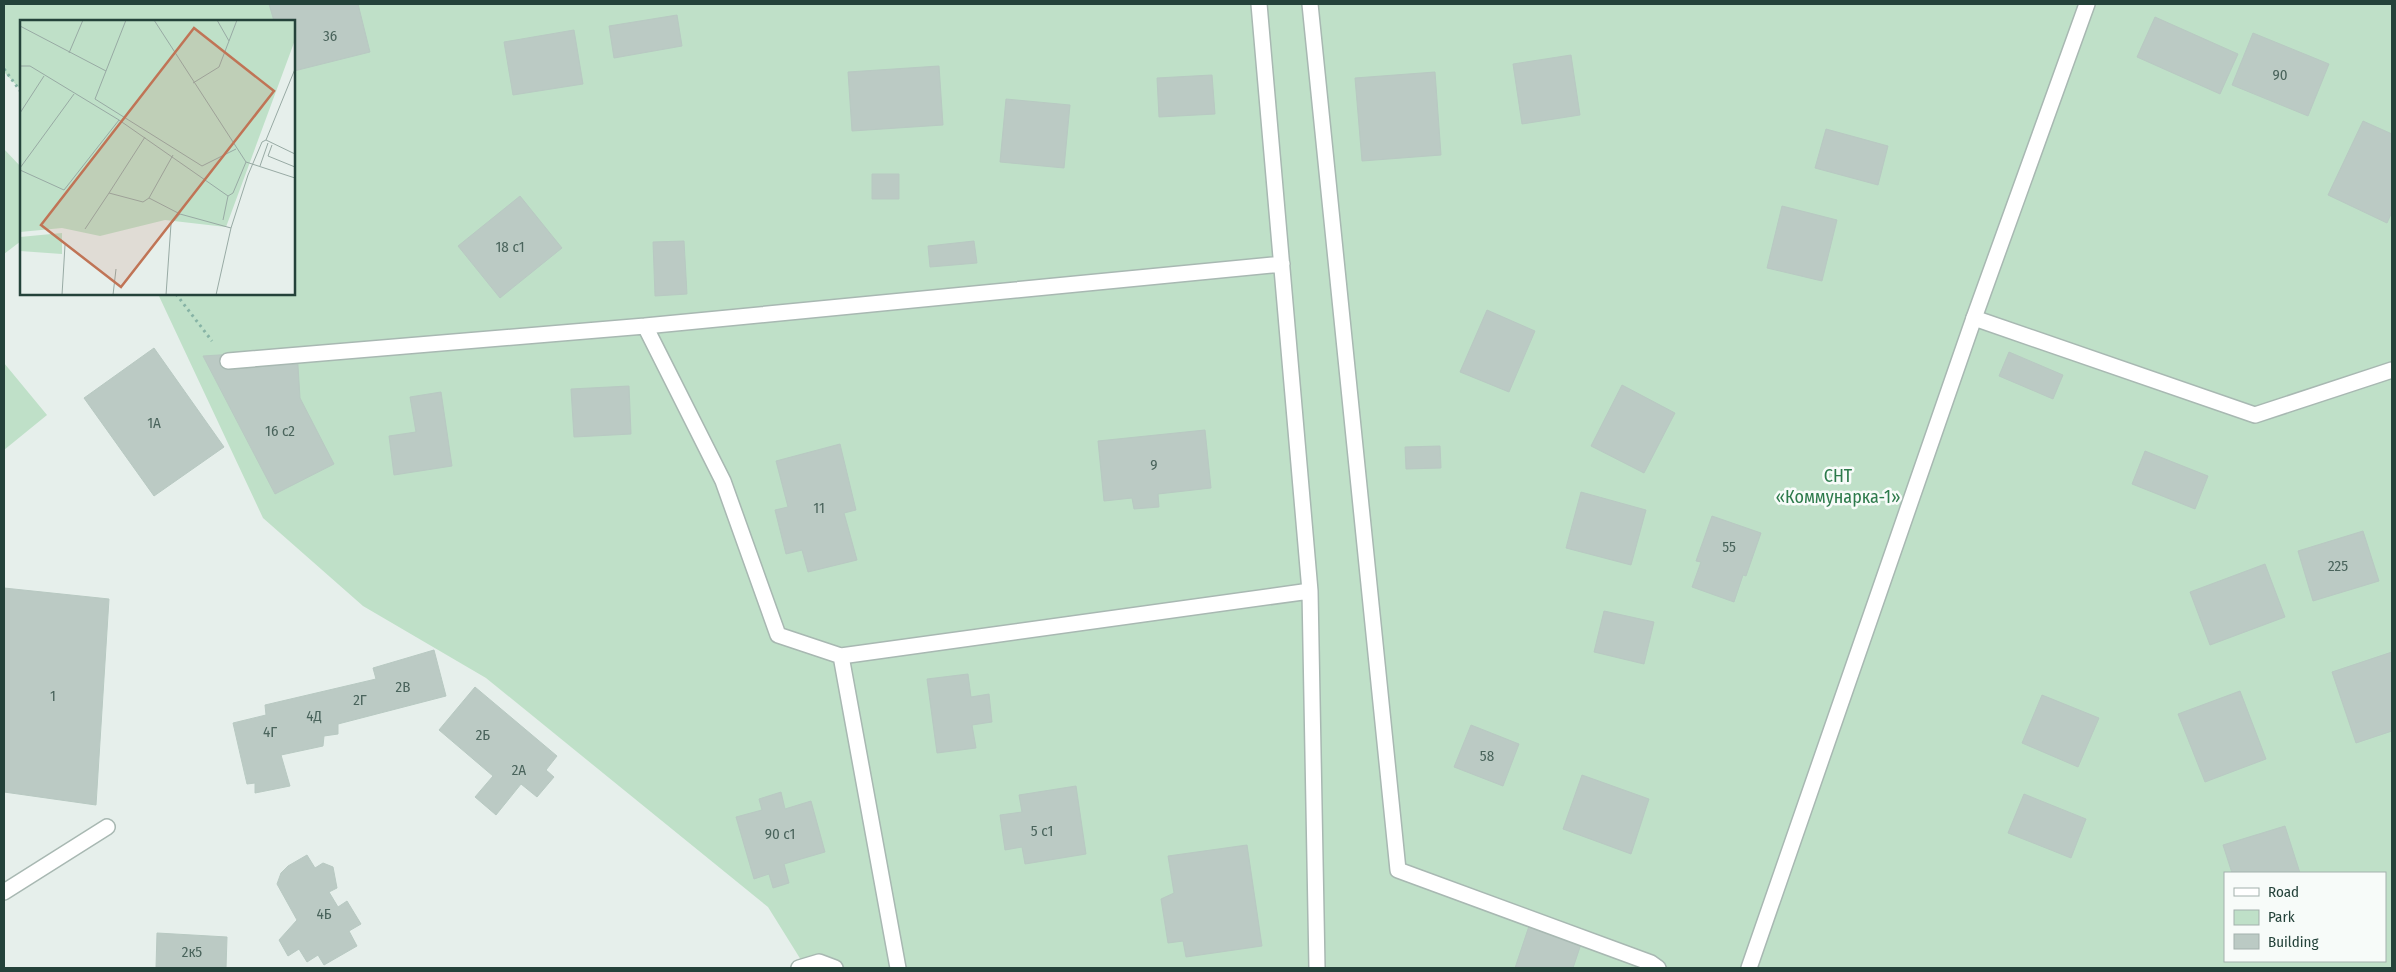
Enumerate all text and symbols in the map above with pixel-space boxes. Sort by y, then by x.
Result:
inset map [20,20,295,295]
house number: 36 [323,27,337,45]
house number: 90 [2272,66,2288,84]
house number: 18 с1 [496,238,524,256]
house number: 1А [147,414,161,432]
house number: 16 с2 [265,422,295,440]
house number: 9 [1150,456,1158,474]
park label: СНТ «Коммунарка-1» [1775,465,1901,508]
house number: 11 [813,499,825,517]
house number: 55 [1722,538,1736,556]
house number: 225 [2328,557,2348,575]
house number: 2В [396,678,410,696]
house number: 1 [50,687,56,705]
house number: 2Г [353,691,367,709]
house number: 4Д [306,707,322,725]
house number: 4Г [263,723,277,741]
house number: 2Б [476,726,490,744]
house number: 58 [1480,747,1494,765]
house number: 2А [512,761,526,779]
house number: 5 с1 [1031,822,1053,840]
house number: 90 с1 [765,825,795,843]
legend [2224,872,2386,962]
text: Road [2268,883,2299,901]
house number: 4Б [316,905,332,923]
text: Park [2268,908,2295,926]
text: Building [2268,933,2319,951]
house number: 2к5 [182,943,202,961]

